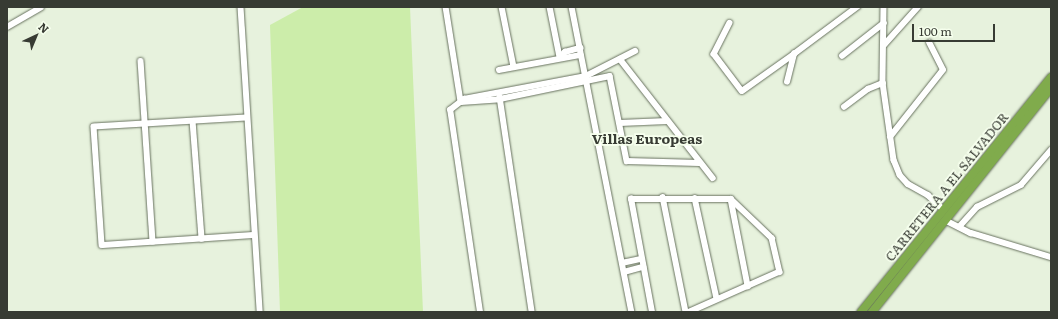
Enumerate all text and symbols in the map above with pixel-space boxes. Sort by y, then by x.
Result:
north arrow [16,16,56,56]
scale bar [914,16,997,42]
text: N [35,18,53,36]
text: 100 m [919,22,952,40]
street label: CARRETERA A EL SALVADOR [882,110,1012,264]
district label: Villas Europeas [592,130,702,146]

